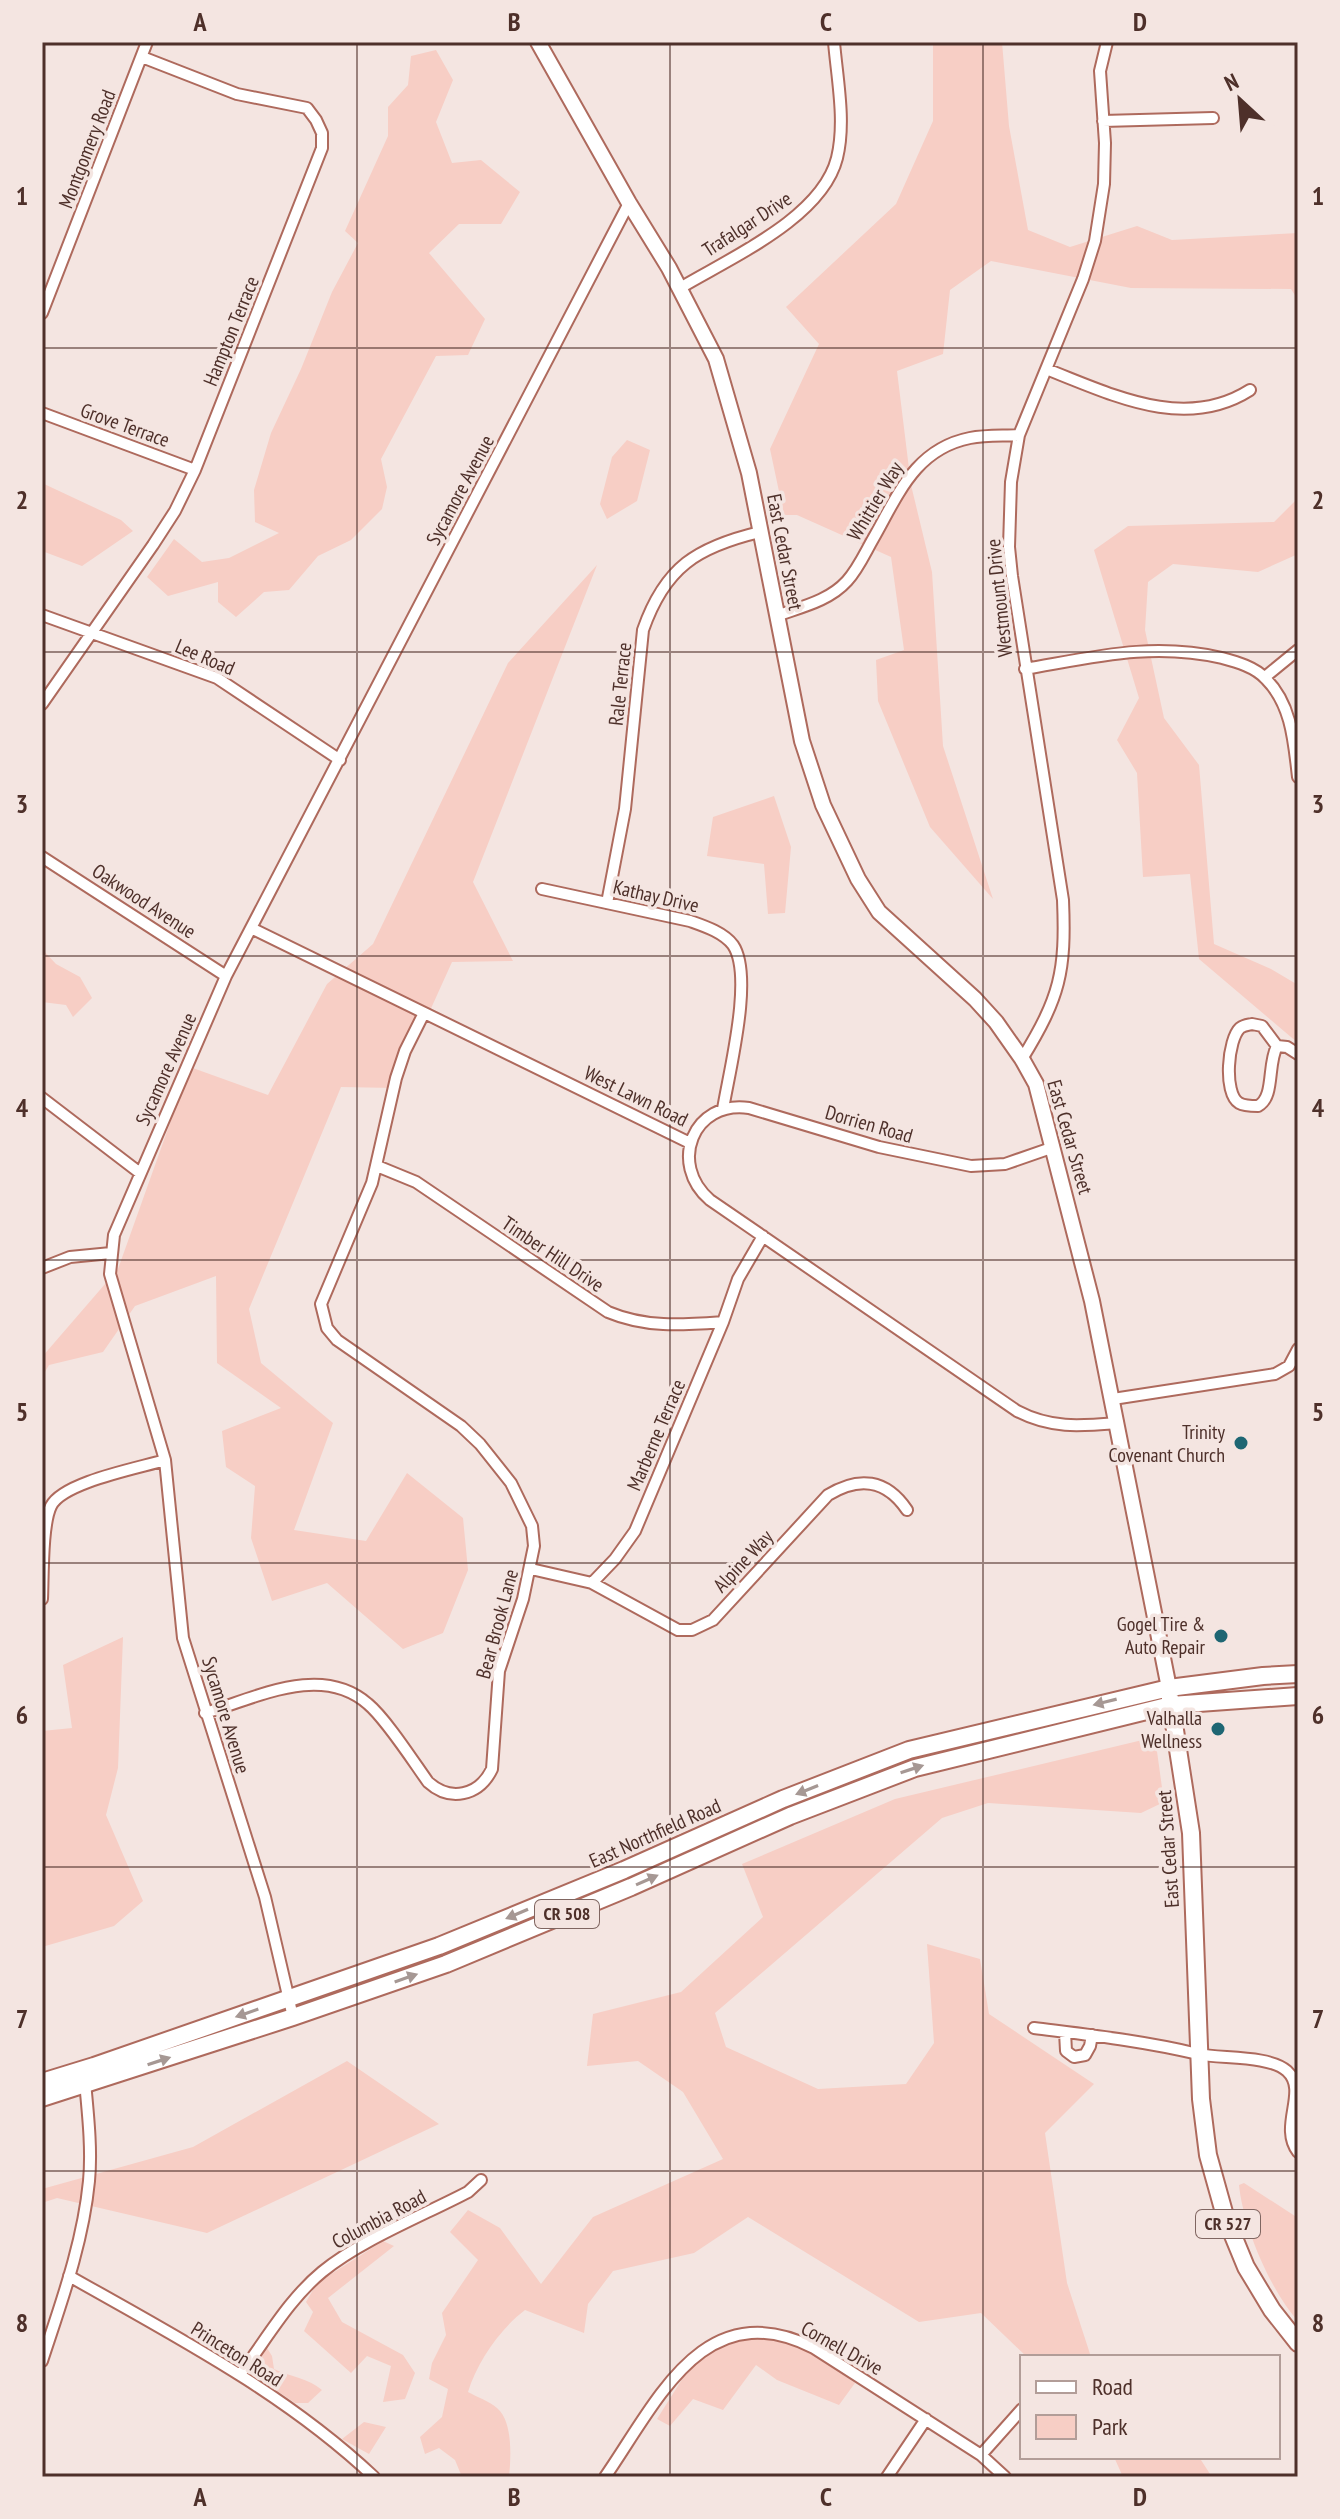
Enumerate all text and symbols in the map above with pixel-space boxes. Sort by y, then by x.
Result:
text: A [192,5,207,38]
text: B [508,5,521,38]
text: C [820,5,832,38]
text: D [1133,5,1147,38]
north arrow [1200,60,1280,140]
text: N [1220,67,1243,97]
street label: Montgomery Road [52,86,122,212]
text: 1 [16,179,28,212]
text: 1 [1312,179,1324,212]
street label: Trafalgar Drive [697,186,797,262]
street label: Hampton Terrace [197,272,265,390]
street label: Grove Terrace [77,397,173,453]
street label: Sycamore Avenue [420,431,500,549]
street label: Whittier Way [841,456,909,545]
text: 2 [16,483,28,516]
text: 2 [1312,483,1324,516]
street label: East Cedar Street [761,492,809,613]
street label: Westmount Drive [980,538,1018,658]
street label: Lee Road [171,633,239,681]
street label: Rale Terrace [603,641,637,727]
text: 3 [16,787,28,820]
text: 3 [1312,787,1324,820]
street label: Oakwood Avenue [87,858,201,944]
street label: Kathay Drive [611,874,701,918]
street label: Sycamore Avenue [130,1008,202,1130]
street label: West Lawn Road [580,1060,692,1132]
street label: East Cedar Street [1041,1077,1099,1198]
text: 4 [16,1091,29,1124]
text: 4 [1312,1091,1325,1124]
street label: Dorrien Road [822,1099,916,1149]
street label: Timber Hill Drive [497,1210,609,1298]
street label: Marberne Terrace [621,1375,691,1495]
text: 5 [16,1395,28,1428]
text: 5 [1312,1395,1324,1428]
place label: Trinity Covenant Church [1109,1419,1225,1468]
marker: Trinity Covenant Church [1232,1434,1250,1452]
street label: Alpine Way [707,1524,779,1598]
street label: Bear Brook Lane [470,1566,524,1682]
place label: Gogel Tire & Auto Repair [1117,1611,1206,1660]
marker: Gogel Tire & Auto Repair [1212,1627,1230,1645]
street label: Sycamore Avenue [196,1653,256,1777]
one-way arrow [1093,1696,1118,1709]
text: 6 [16,1698,28,1731]
text: 6 [1312,1698,1324,1731]
place label: Valhalla Wellness [1141,1705,1202,1754]
marker: Valhalla Wellness [1209,1720,1227,1738]
one-way arrow [900,1763,924,1775]
one-way arrow [795,1783,819,1796]
street label: East Cedar Street [1151,1789,1185,1909]
street label: East Northfield Road [585,1792,725,1874]
one-way arrow [635,1874,658,1887]
road number: CR 508 [535,1900,599,1928]
one-way arrow [505,1908,529,1921]
one-way arrow [394,1971,418,1983]
text: 7 [16,2002,28,2035]
text: 7 [1312,2002,1324,2035]
one-way arrow [234,2008,258,2020]
one-way arrow [148,2055,172,2067]
street label: Columbia Road [327,2183,431,2255]
road number: CR 527 [1196,2210,1260,2238]
text: 8 [16,2306,28,2339]
text: 8 [1312,2306,1324,2339]
street label: Cornell Drive [796,2315,888,2381]
street label: Princeton Road [186,2316,288,2392]
legend [1020,2355,1280,2459]
text: Road [1092,2371,1133,2402]
text: Park [1092,2411,1128,2442]
text: A [192,2480,207,2513]
text: B [508,2480,521,2513]
text: C [820,2480,832,2513]
text: D [1133,2480,1147,2513]

